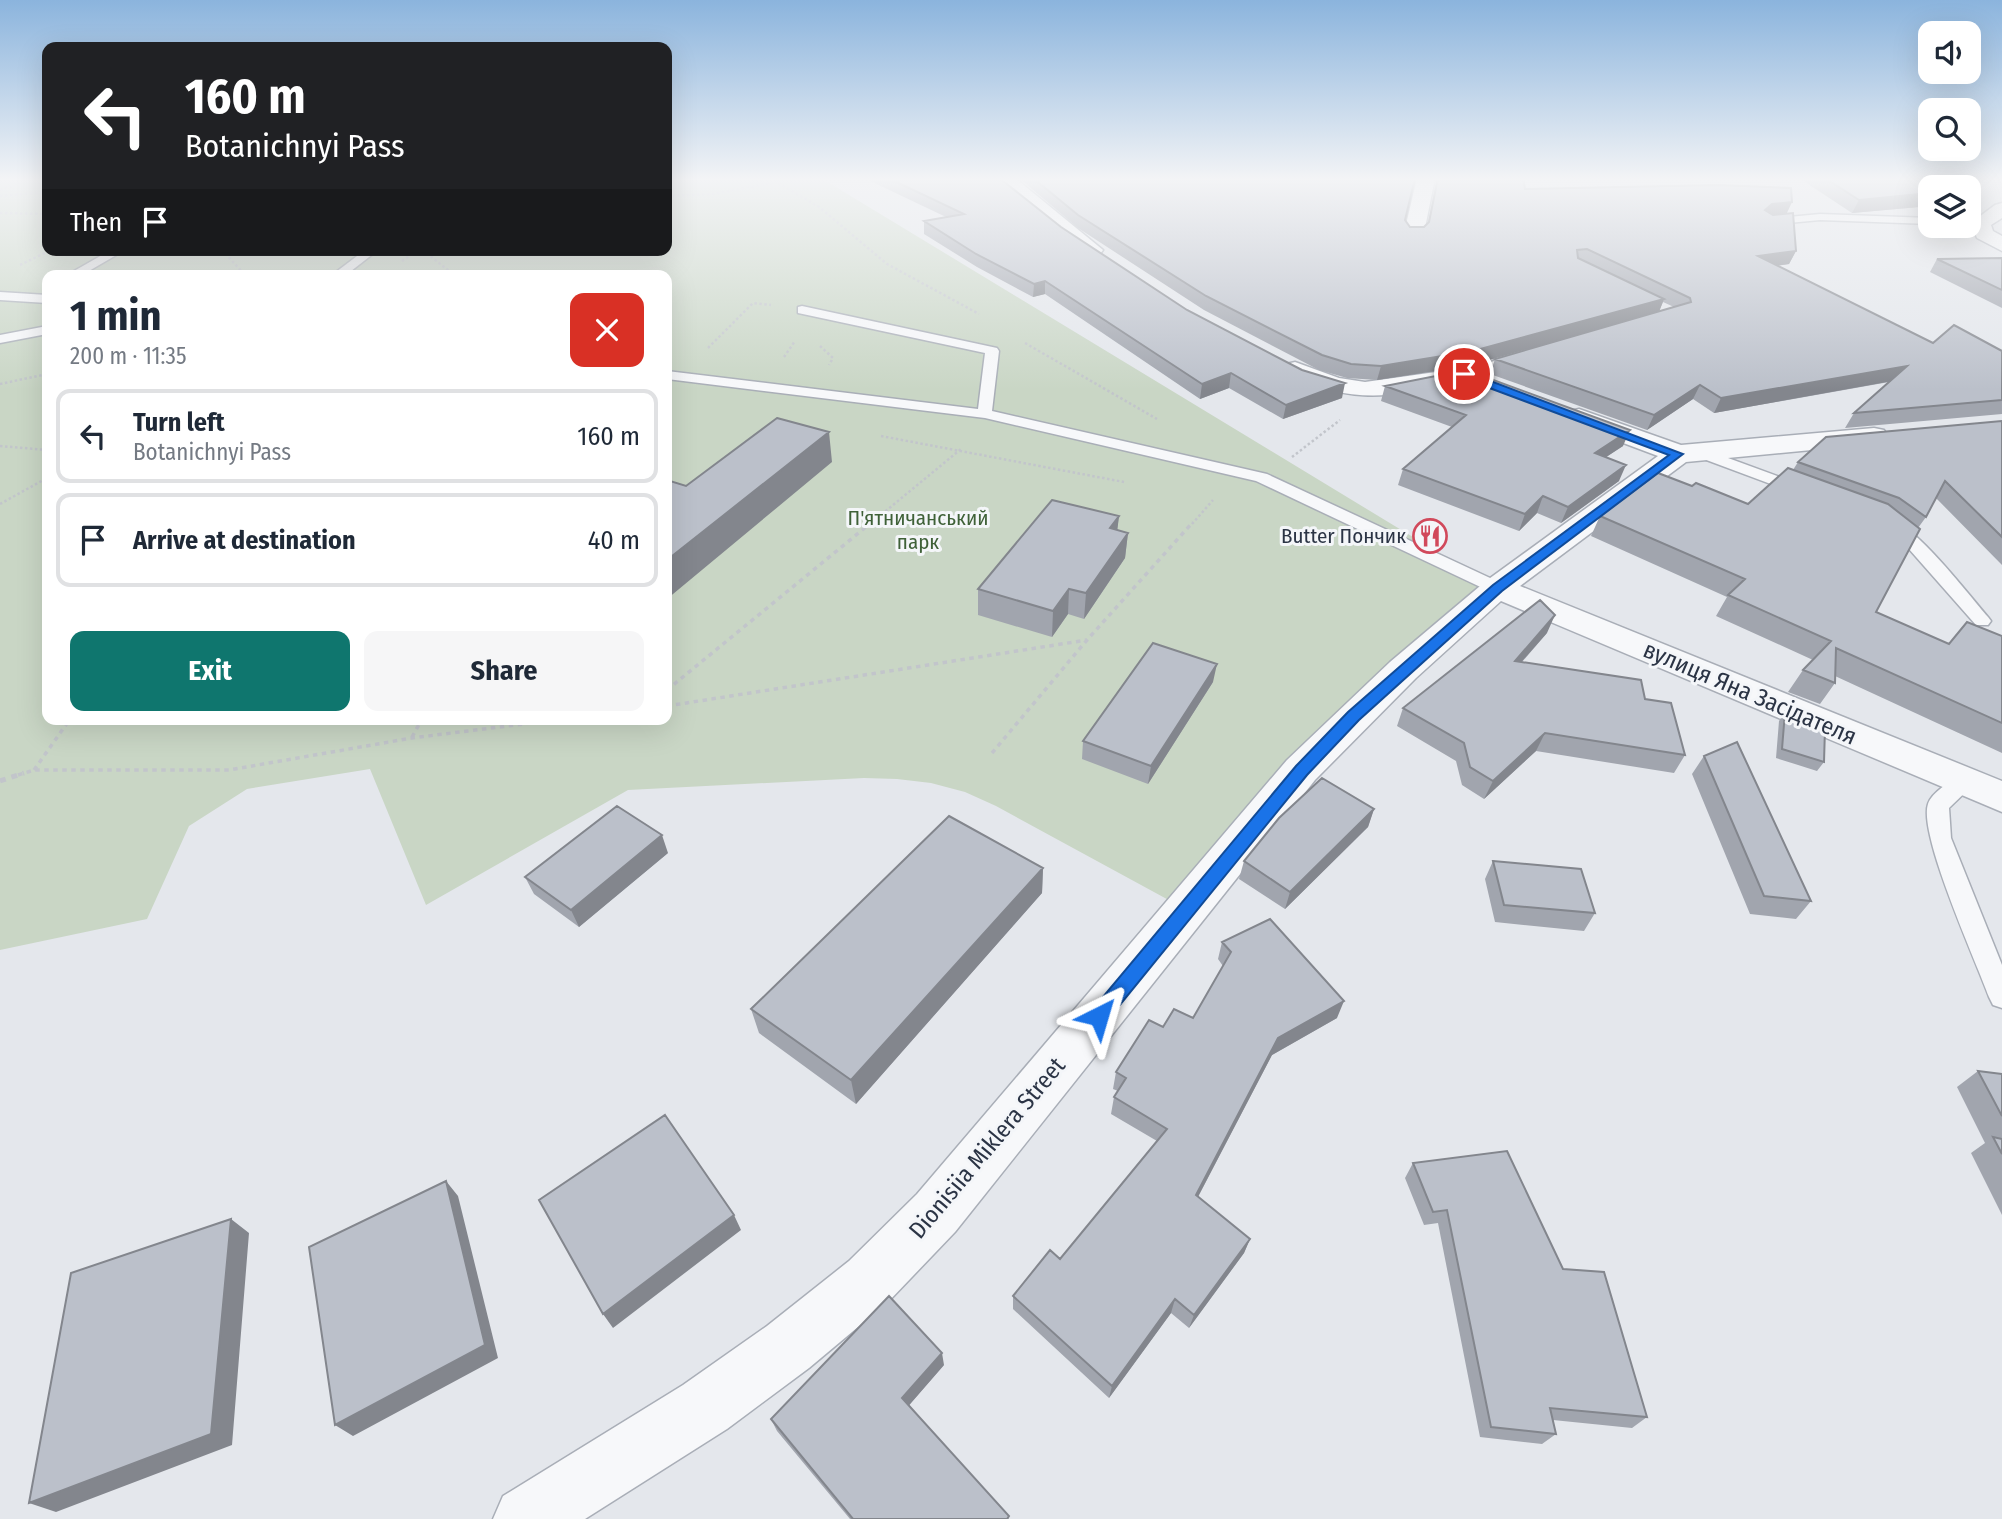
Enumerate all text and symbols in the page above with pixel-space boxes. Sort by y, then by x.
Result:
map controls [1918,21,1981,238]
button: sound [1918,21,1981,84]
text: 160 m [185,67,306,126]
icon: left [70,70,161,161]
button: search [1918,98,1981,161]
text: Botanichnyi Pass [185,127,405,165]
button: layers [1918,175,1981,238]
icon: arrive [136,203,174,241]
text: Then [70,207,122,238]
text: 1 min [70,291,161,341]
button: close [570,293,644,367]
text: 200 m · 11:35 [70,342,187,370]
pin [1434,344,1494,404]
icon: arrive [1445,355,1483,393]
text: Turn left [133,407,225,438]
icon: left [74,417,112,455]
text: 160 m [577,421,640,452]
text: Botanichnyi Pass [133,438,291,466]
park label: П'ятничанський парк [848,505,988,555]
restaurant icon: Butter Пончик [1411,517,1449,555]
icon: arrive [74,521,112,559]
place label: Butter Пончик [1281,523,1406,549]
text: Arrive at destination [133,525,356,556]
text: 40 m [588,525,640,556]
button: Exit [70,631,350,711]
button: Share [364,631,644,711]
street label: вулиця Яна Засідателя [1639,635,1861,751]
position arrow [1062,979,1136,1053]
street label: Dionisiia Miklera Street [903,1052,1071,1244]

